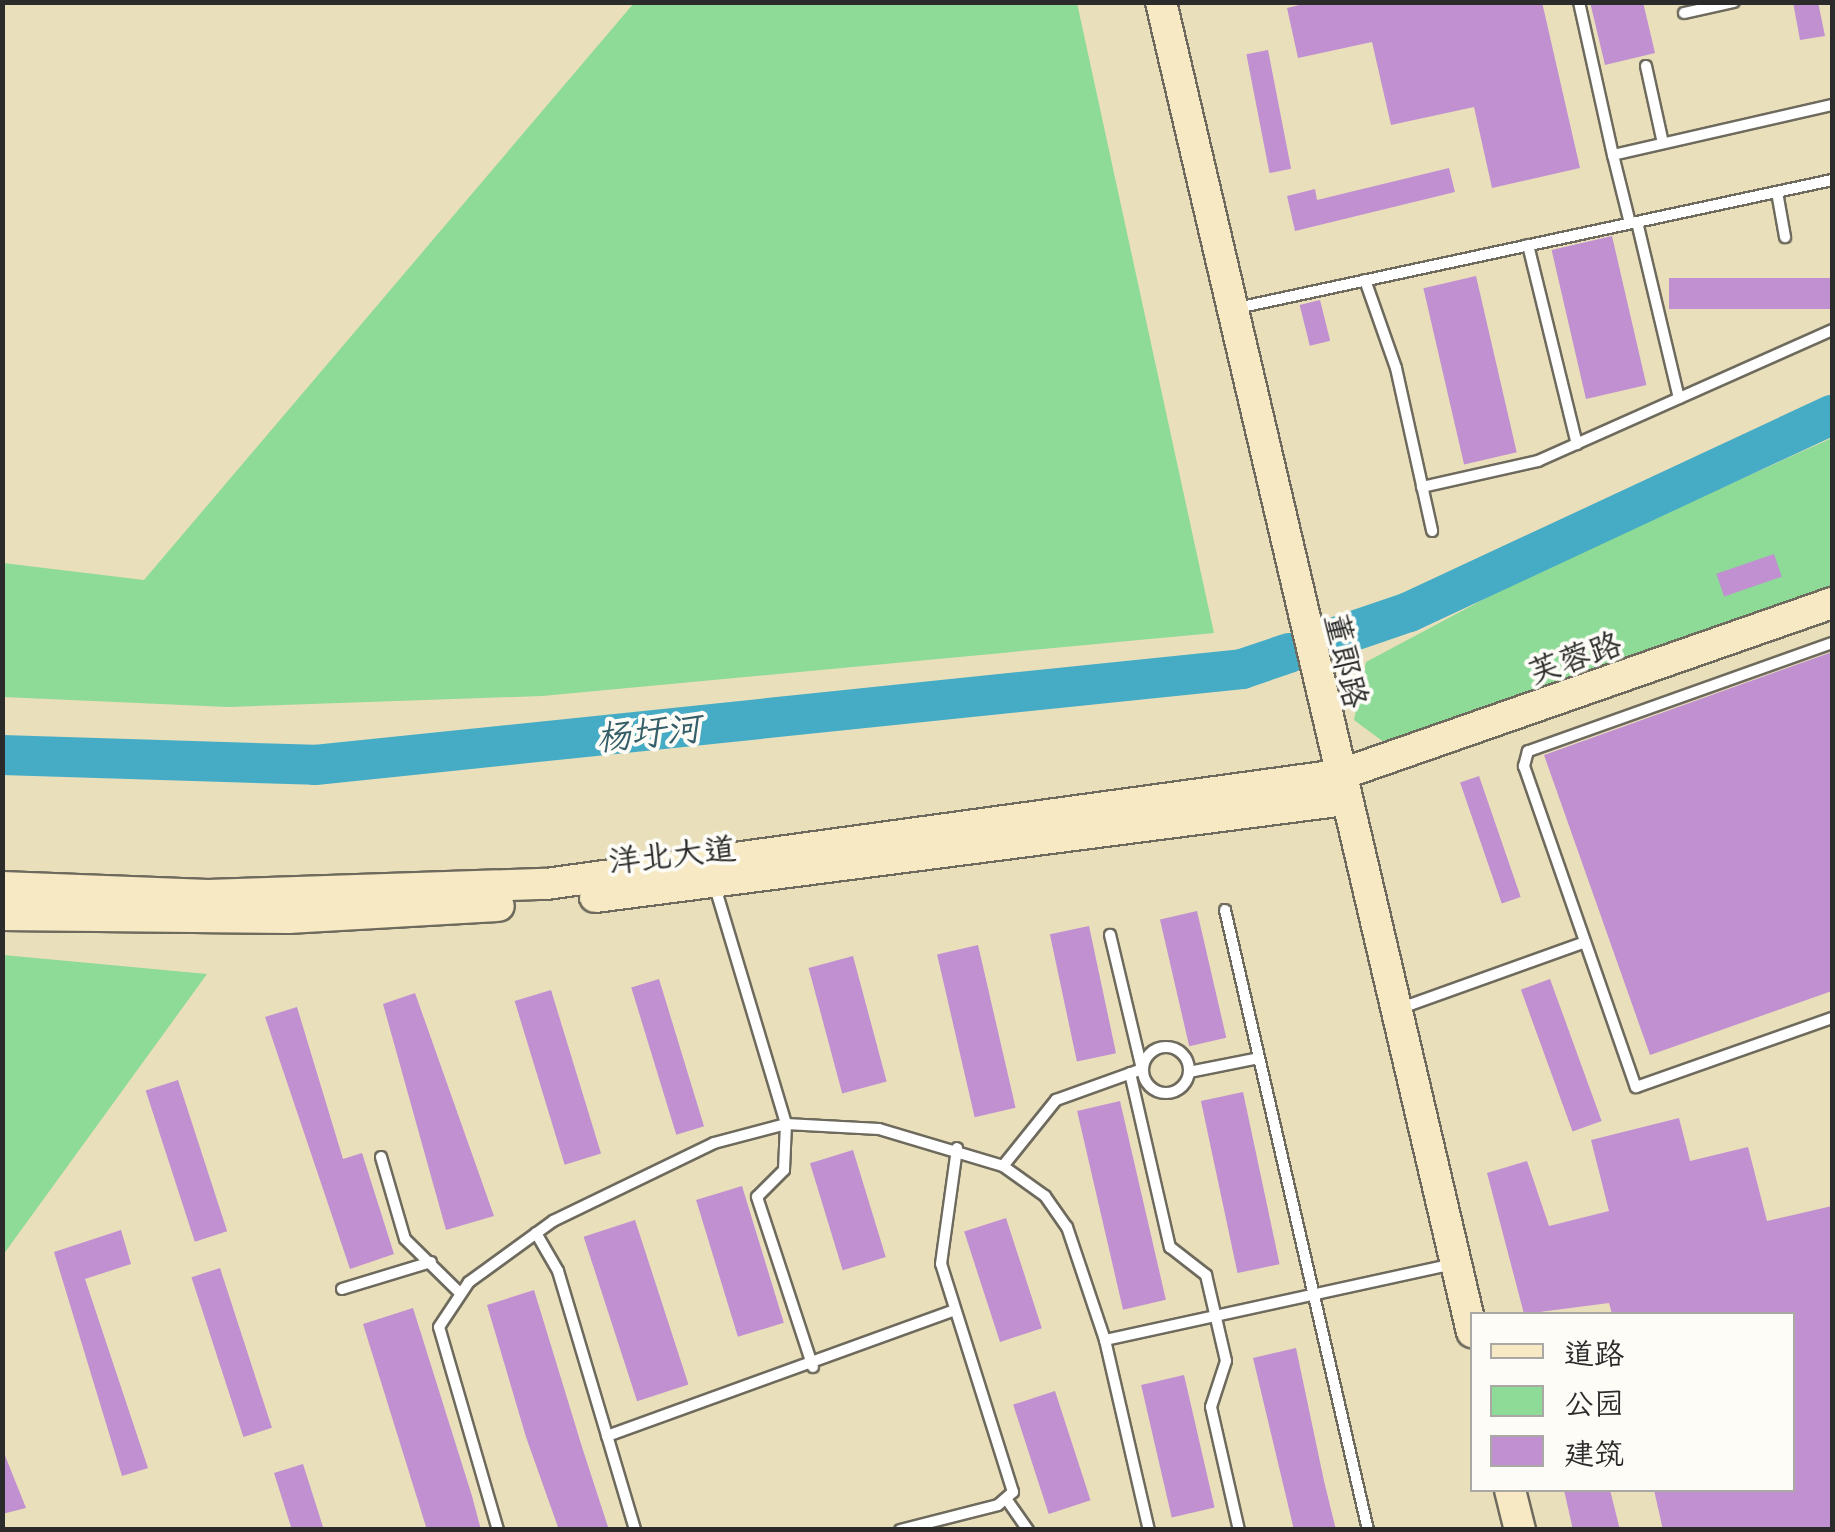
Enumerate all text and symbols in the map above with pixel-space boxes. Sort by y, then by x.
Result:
street label: 董郎路 [1318,609,1378,711]
street label: 芙蓉路 [1522,622,1626,690]
water label: 杨圩河 [594,705,702,757]
street label: 洋北大道 [606,827,738,879]
legend [1470,1312,1795,1492]
text: 道路 [1564,1329,1624,1374]
text: 公园 [1564,1379,1624,1424]
text: 建筑 [1564,1429,1624,1474]

